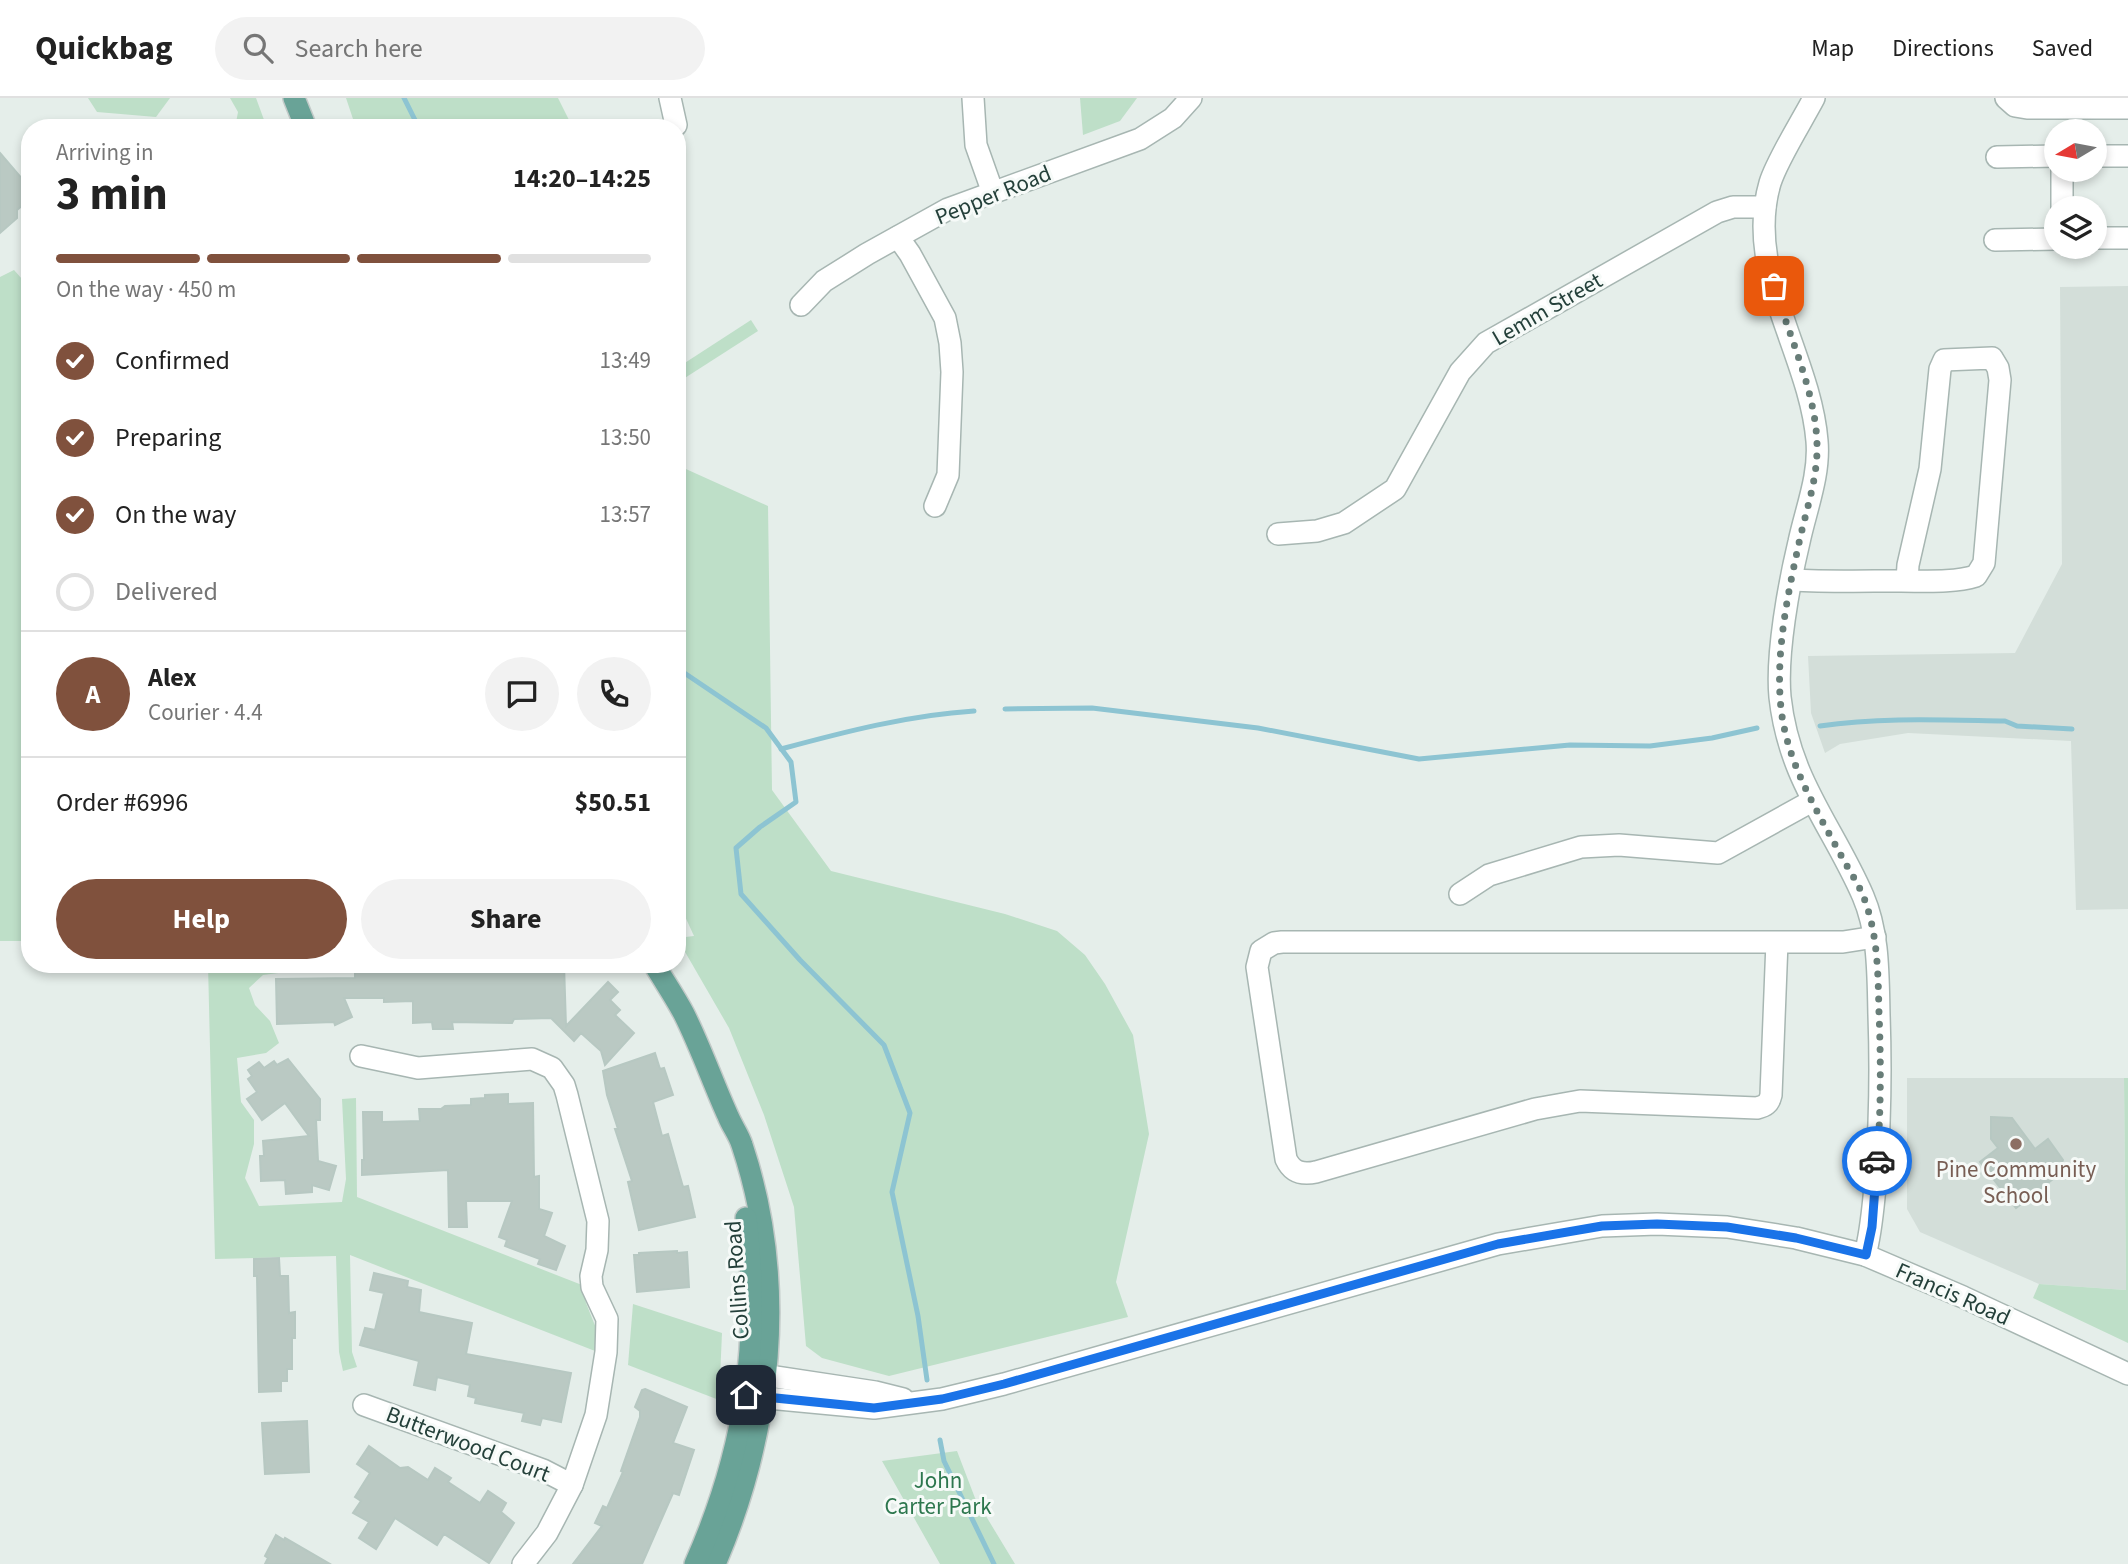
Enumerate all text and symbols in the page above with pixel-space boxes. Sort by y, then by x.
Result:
search box [215,17,705,80]
text: Quickbag [35,25,173,72]
icon: search [239,29,277,67]
text: Search here [295,30,423,67]
text: Map [1811,31,1854,66]
text: Directions [1892,31,1994,66]
text: Saved [2032,31,2093,66]
north arrow [2044,119,2107,182]
map controls [2044,119,2107,259]
text: Arriving in [56,136,154,169]
street label: Pepper Road [930,157,1056,233]
text: 14:20–14:25 [513,160,651,197]
text: 3 min [56,162,168,227]
button: layers [2044,196,2107,259]
pin [1744,256,1804,316]
street label: Lemm Street [1486,264,1609,354]
icon: bag [1755,267,1793,305]
text: On the way · 450 m [56,273,236,306]
icon: check [56,342,94,380]
text: Confirmed [115,342,230,379]
text: 13:49 [600,344,651,377]
icon: check [56,419,94,457]
text: Preparing [115,419,221,456]
text: 13:50 [600,421,651,454]
icon: check [56,496,94,534]
text: On the way [115,496,236,533]
text: 13:57 [600,498,651,531]
text: Delivered [115,573,218,610]
button: chat [485,657,559,731]
button: phone [577,657,651,731]
text: Alex [148,659,197,696]
text: A [86,676,100,713]
text: Courier · 4.4 [148,696,263,729]
text: Order #6996 [56,784,188,821]
text: $50.51 [575,784,651,821]
button: Help [56,879,347,959]
button: Share [361,879,651,959]
courier [1842,1126,1912,1196]
marker: Pine Community School [2008,1136,2024,1152]
icon: car [1858,1142,1896,1180]
place label: Pine Community School [1936,1153,2096,1212]
street label: Collins Road [716,1219,758,1341]
street label: Francis Road [1890,1254,2016,1334]
pin [716,1365,776,1425]
icon: home [727,1376,765,1414]
street label: Butterwood Court [381,1398,555,1491]
park label: John Carter Park [884,1464,992,1523]

